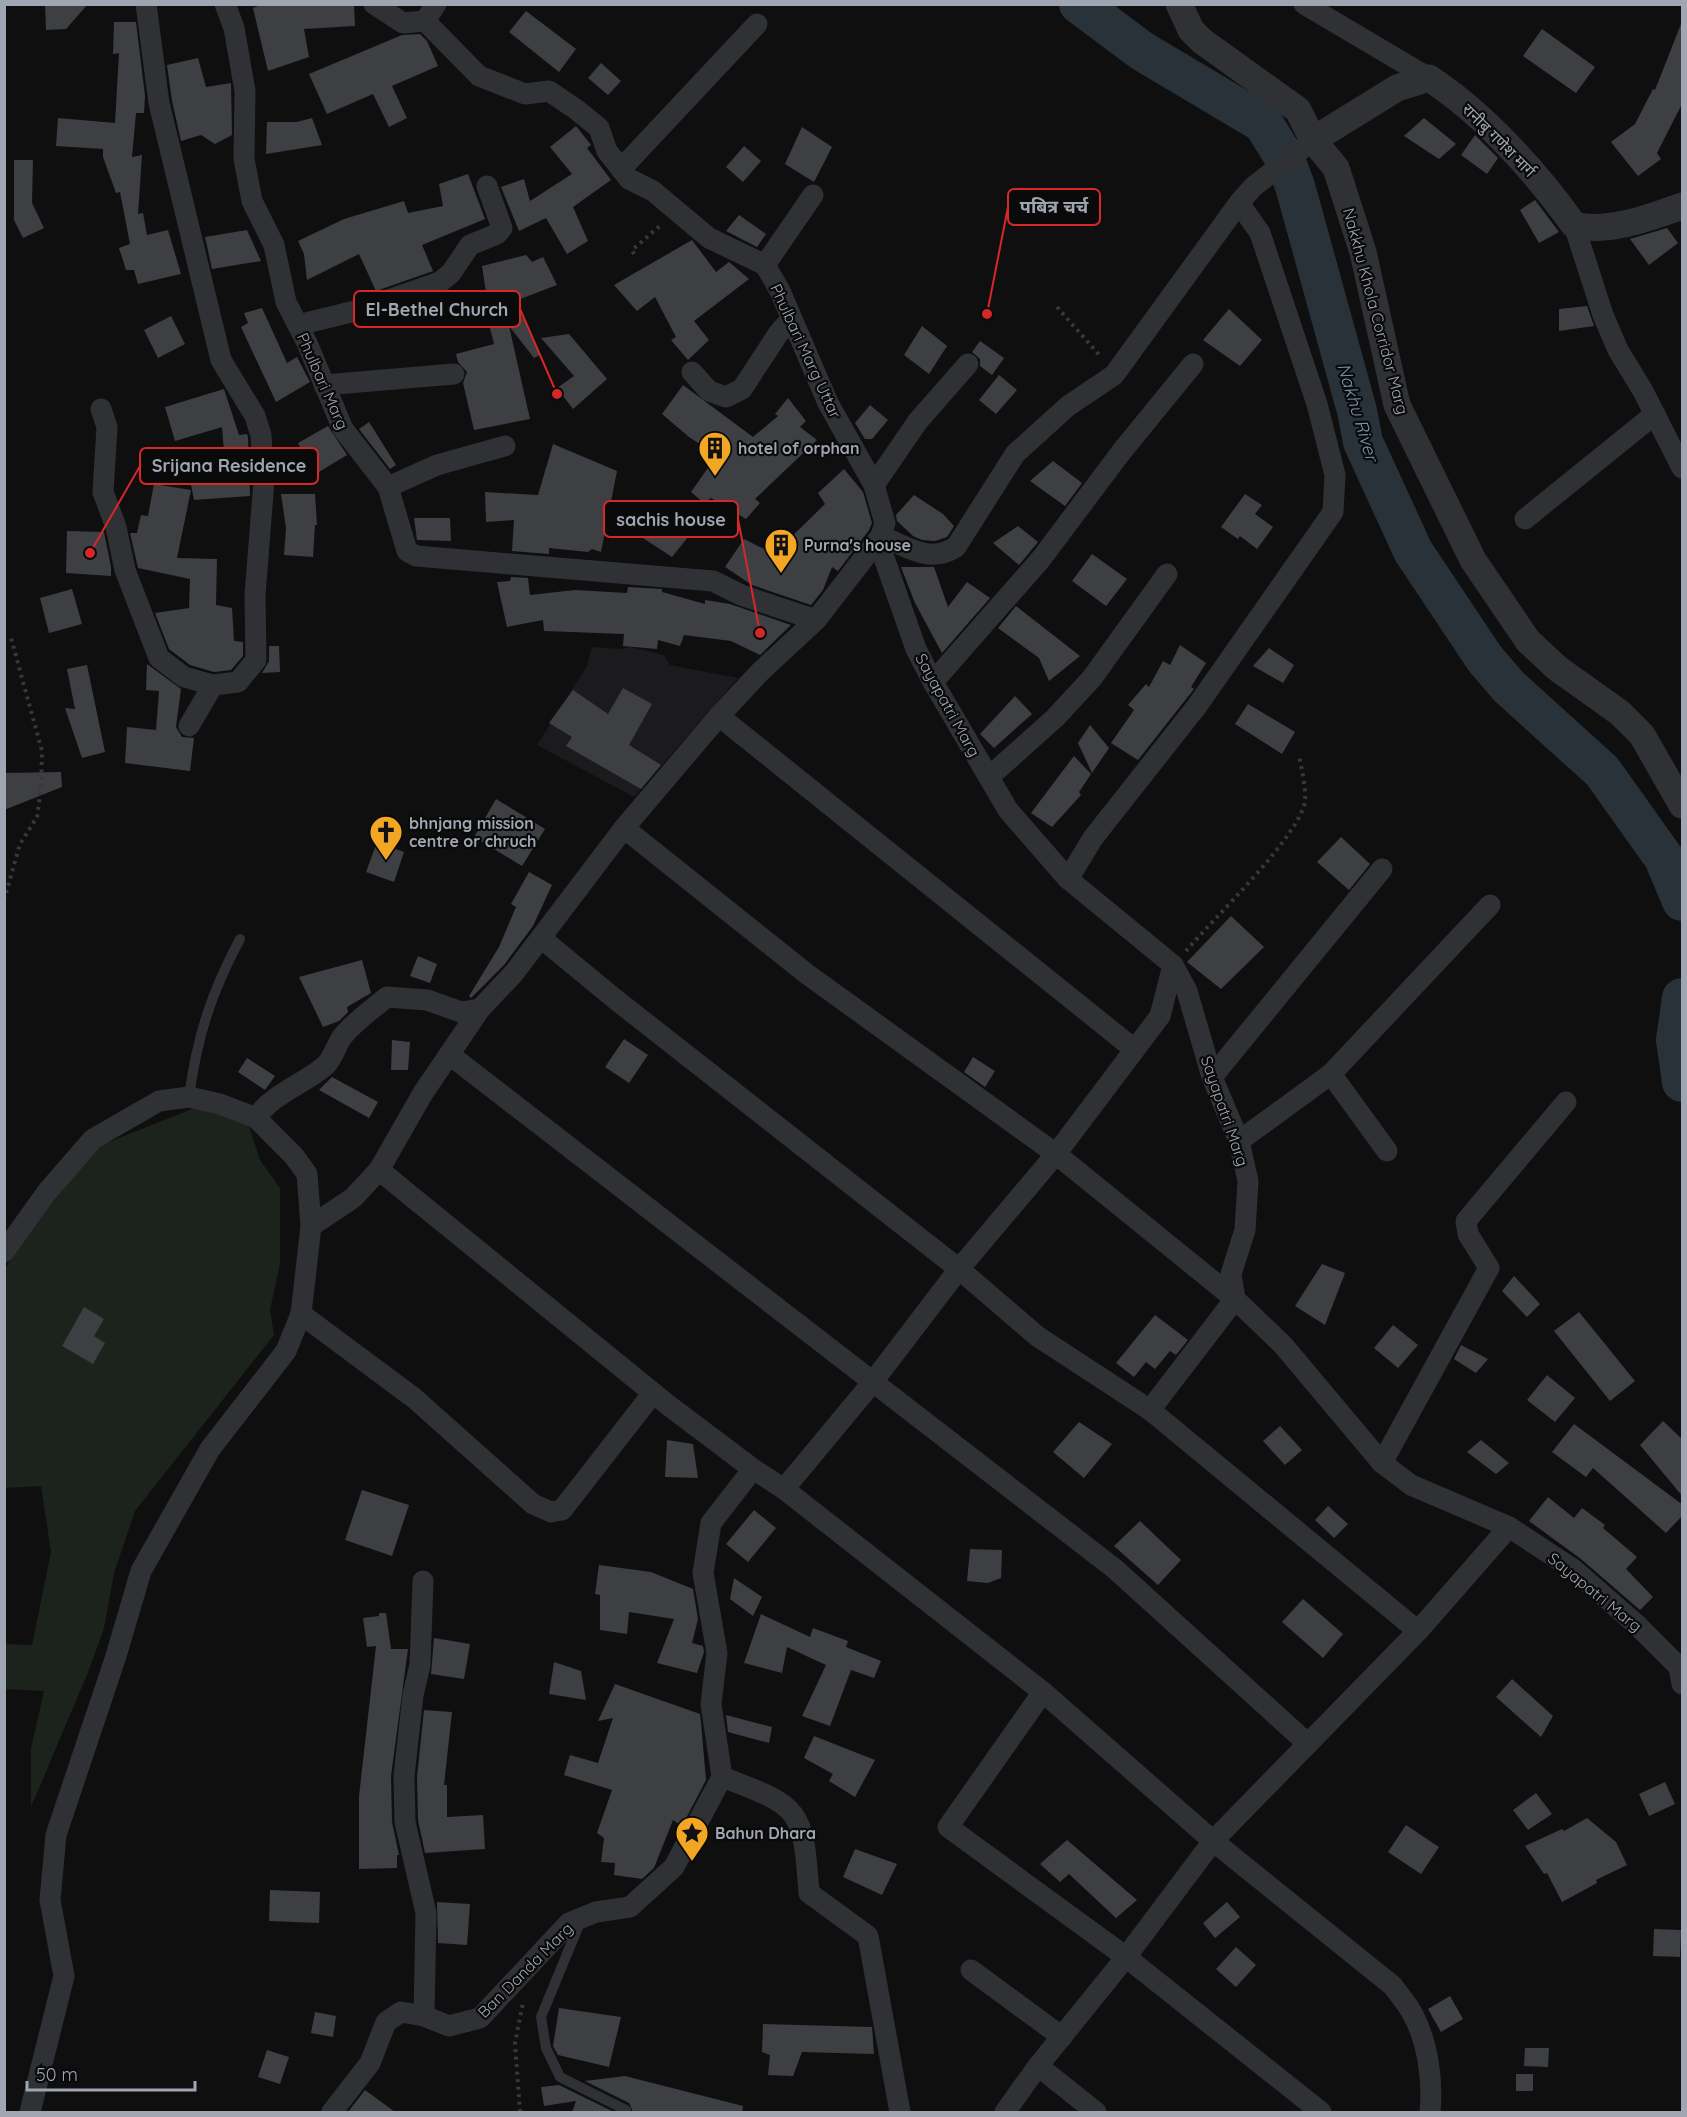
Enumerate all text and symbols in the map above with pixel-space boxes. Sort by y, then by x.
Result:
street label: रानीबु गणेश मार्ग [1457,99,1541,182]
callout: पबित्र चर्च [1008,189,1100,225]
text: पबित्र चर्च [1020,195,1089,218]
street label: Nakkhu Khola Corridor Marg [1339,206,1413,416]
street label: Phulbari Marg Uttar [766,281,846,421]
callout: El-Bethel Church [354,291,520,327]
text: El-Bethel Church [366,298,508,321]
street label: Phulbari Marg [293,330,353,432]
water label: Nakhu River [1332,360,1384,466]
building icon: hotel of orphan [697,430,733,477]
place label: hotel of orphan [738,438,859,458]
callout: Srijana Residence [140,448,318,484]
text: Srijana Residence [152,454,306,477]
callout: sachis house [604,501,738,537]
text: sachis house [616,508,726,531]
building icon: Purna's house [763,527,799,574]
place label: Purna's house [804,535,911,555]
street label: Sayapatri Marg [911,650,985,760]
place label: bhnjang mission centre or chruch [409,813,537,851]
church icon: bhnjang mission centre or chruch [368,814,404,861]
street label: Sayapatri Marg [1197,1053,1253,1169]
street label: Sayapatri Marg [1544,1548,1646,1636]
place icon: Bahun Dhara [674,1815,710,1862]
place label: Bahun Dhara [715,1823,816,1843]
street label: Ban Danda Marg [473,1918,577,2022]
scale bar [27,2054,195,2092]
text: 50 m [36,2063,78,2086]

